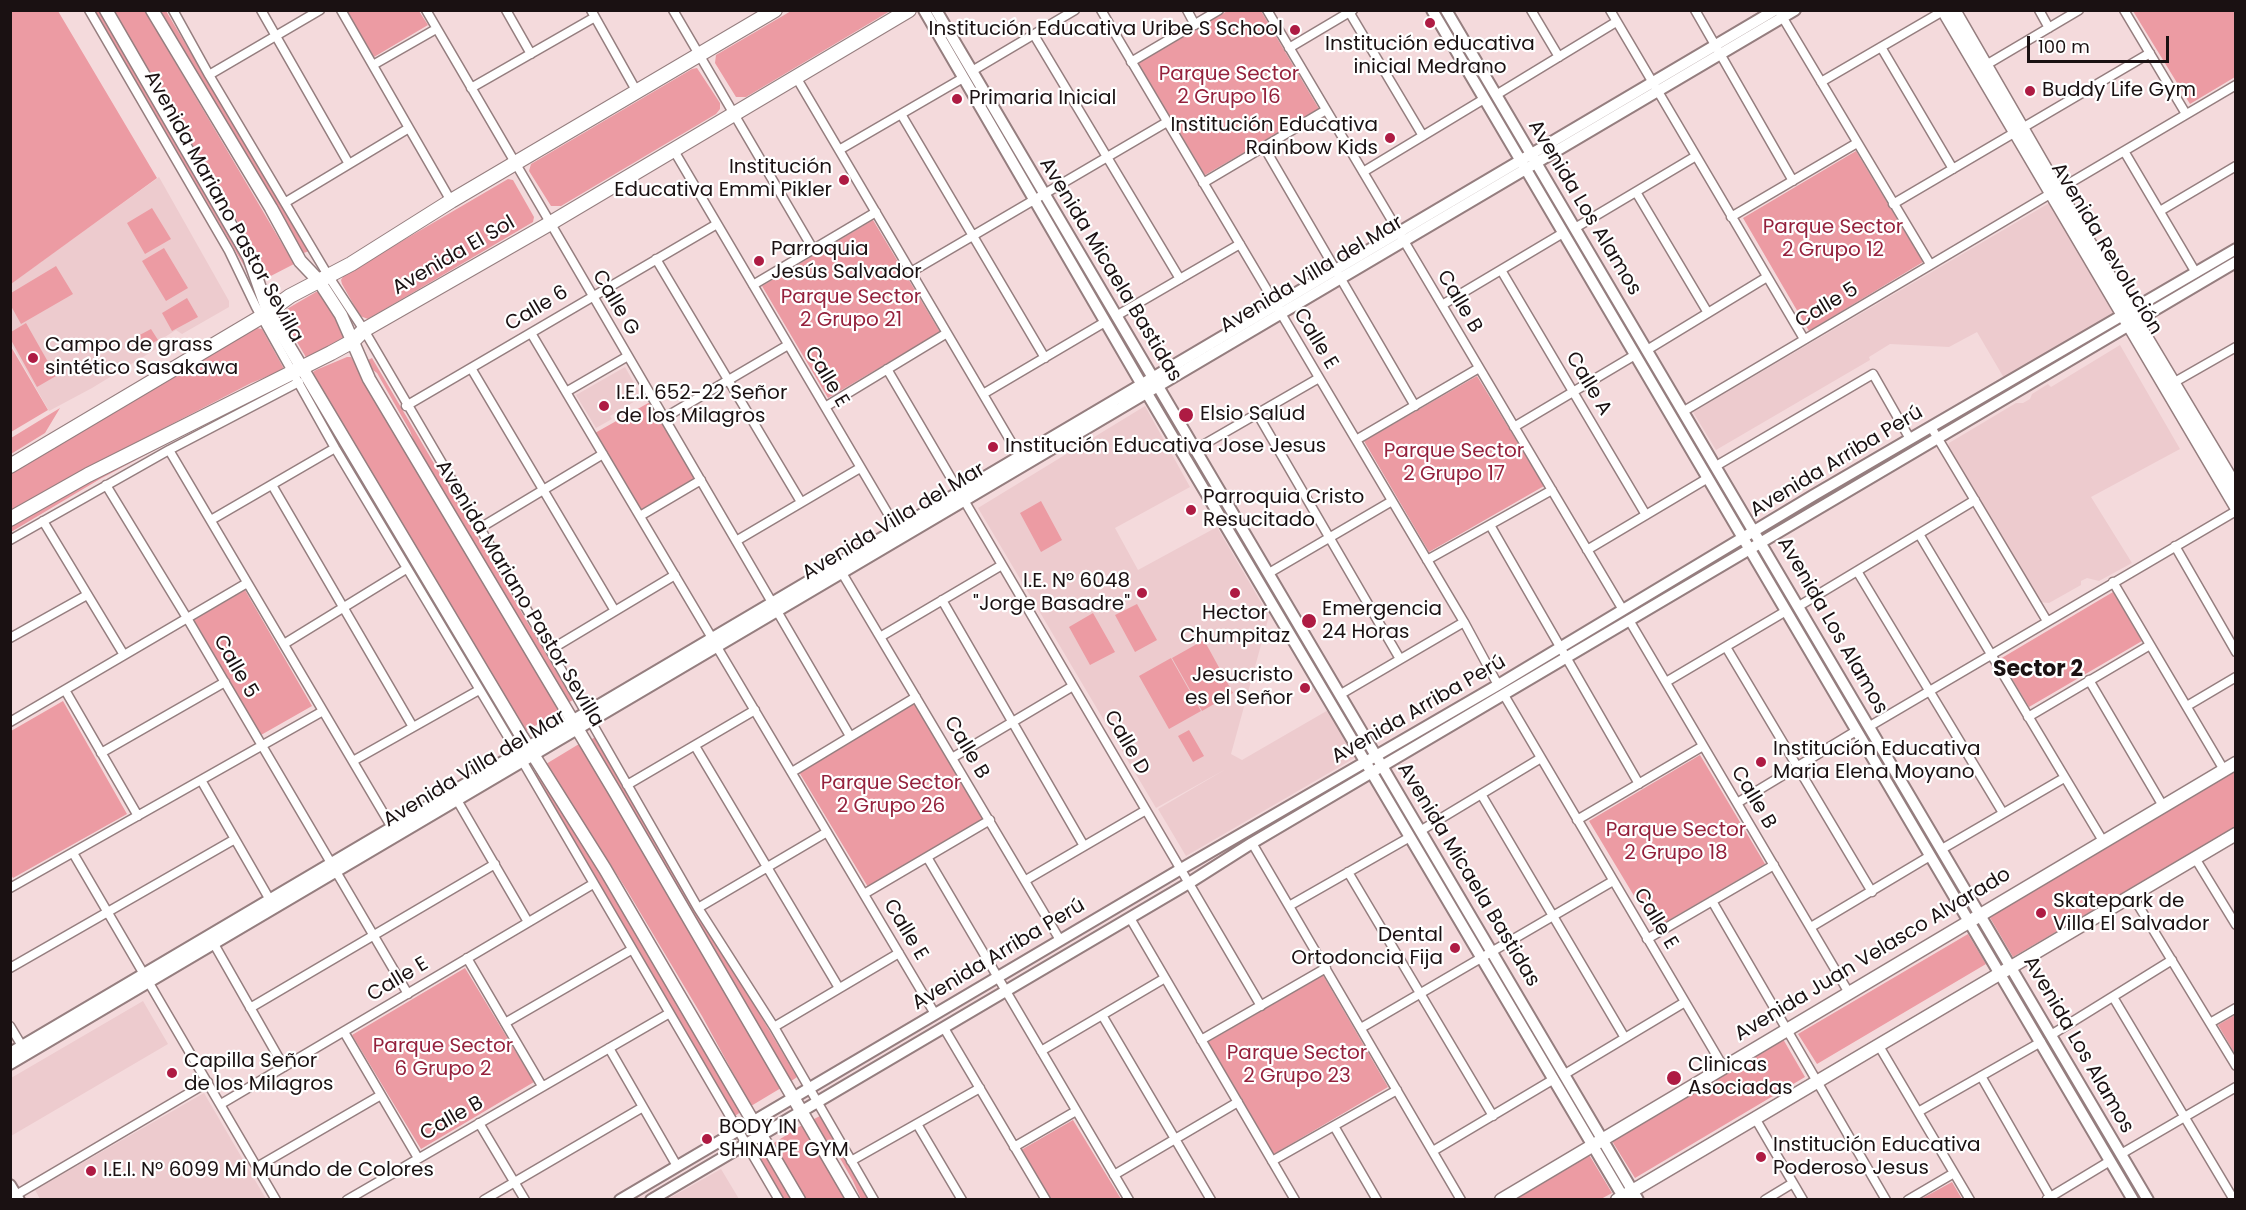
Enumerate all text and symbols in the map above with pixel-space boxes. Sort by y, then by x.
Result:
marker: Institución educativa inicial Medrano [1423,16,1437,30]
place label: Institución Educativa Uribe S School [929,18,1283,42]
marker: Institución Educativa Uribe S School [1288,23,1302,37]
scale bar [2030,24,2172,62]
place label: Institución educativa inicial Medrano [1325,33,1535,80]
text: 100 m [2038,34,2090,59]
park label: Parque Sector 2 Grupo 16 [1159,63,1299,110]
street label: Avenida Mariano Pastor Sevilla [138,67,308,347]
place label: Buddy Life Gym [2042,79,2196,103]
marker: Buddy Life Gym [2023,84,2037,98]
place label: Primaria Inicial [969,87,1116,111]
marker: Primaria Inicial [950,92,964,106]
place label: Institución Educativa Rainbow Kids [1170,114,1378,161]
street label: Avenida Los Alamos [1522,116,1646,300]
marker: Institución Educativa Rainbow Kids [1383,131,1397,145]
street label: Avenida Micaela Bastidas [1034,154,1186,386]
place label: Institución Educativa Emmi Pikler [614,156,832,203]
street label: Avenida Revolución [2045,159,2167,339]
marker: Institución Educativa Emmi Pikler [837,173,851,187]
street label: Avenida El Sol [389,211,519,301]
street label: Avenida Villa del Mar [1216,211,1408,339]
park label: Parque Sector 2 Grupo 12 [1763,216,1903,263]
place label: Parroquia Jesús Salvador [771,238,922,285]
marker: Parroquia Jesús Salvador [752,254,766,268]
street label: Calle G [586,266,644,340]
street label: Calle B [1431,266,1487,338]
street label: Calle 5 [1791,278,1863,334]
street label: Calle 6 [501,281,573,337]
park label: Parque Sector 2 Grupo 21 [781,286,921,333]
street label: Calle E [1288,304,1342,374]
place label: Campo de grass sintético Sasakawa [45,334,238,381]
street label: Calle E [799,342,853,412]
street label: Calle A [1560,348,1616,420]
marker: Campo de grass sintético Sasakawa [26,351,40,365]
place label: I.E.I. 652-22 Señor de los Milagros [616,382,787,429]
marker: I.E.I. 652-22 Señor de los Milagros [597,399,611,413]
street label: Avenida Arriba Perú [1746,401,1928,523]
place label: Elsio Salud [1200,403,1305,427]
marker: Elsio Salud [1177,406,1195,424]
place label: Institución Educativa Jose Jesus [1005,435,1326,459]
marker: Institución Educativa Jose Jesus [986,440,1000,454]
park label: Parque Sector 2 Grupo 17 [1384,440,1524,487]
street label: Avenida Mariano Pastor Sevilla [430,456,608,732]
street label: Avenida Villa del Mar [798,458,990,586]
place label: Parroquia Cristo Resucitado [1203,486,1364,533]
marker: Parroquia Cristo Resucitado [1184,503,1198,517]
street label: Avenida Los Alamos [1772,533,1892,719]
place label: I.E. N° 6048 "Jorge Basadre" [973,570,1130,617]
marker: I.E. N° 6048 "Jorge Basadre" [1135,586,1149,600]
marker: Hector Chumpitaz [1228,586,1242,600]
place label: Emergencia 24 Horas [1322,598,1442,645]
place label: Hector Chumpitaz [1180,602,1290,649]
marker: Emergencia 24 Horas [1300,612,1318,630]
street label: Calle 5 [207,631,263,703]
street label: Avenida Arriba Perú [1328,650,1510,770]
district label: Sector 2 [1993,657,2083,683]
place label: Jesucristo es el Señor [1185,664,1293,711]
marker: Jesucristo es el Señor [1298,681,1312,695]
street label: Avenida Villa del Mar [379,705,571,833]
street label: Calle D [1098,706,1154,780]
street label: Calle B [938,712,994,784]
place label: Institución Educativa Maria Elena Moyano [1773,738,1981,785]
marker: Institución Educativa Maria Elena Moyano [1754,755,1768,769]
street label: Avenida Micaela Bastidas [1392,759,1544,991]
street label: Calle B [1725,762,1781,834]
park label: Parque Sector 2 Grupo 26 [821,772,961,819]
park label: Parque Sector 2 Grupo 18 [1606,819,1746,866]
street label: Avenida Juan Velasco Alvarado [1731,863,2015,1047]
street label: Calle E [1628,884,1682,954]
place label: Skatepark de Villa El Salvador [2053,890,2209,937]
street label: Avenida Arriba Perú [908,894,1090,1016]
street label: Calle E [878,895,932,965]
marker: Skatepark de Villa El Salvador [2034,906,2048,920]
place label: Dental Ortodoncia Fija [1291,924,1443,971]
marker: Dental Ortodoncia Fija [1448,941,1462,955]
street label: Avenida Los Alamos [2018,952,2138,1138]
street label: Calle E [363,953,433,1007]
park label: Parque Sector 6 Grupo 2 [373,1035,513,1082]
park label: Parque Sector 2 Grupo 23 [1227,1042,1367,1089]
place label: Capilla Señor de los Milagros [184,1050,334,1097]
place label: Clinicas Asociadas [1688,1054,1793,1101]
marker: Capilla Señor de los Milagros [165,1066,179,1080]
marker: Clinicas Asociadas [1665,1069,1683,1087]
street label: Calle B [416,1091,488,1147]
place label: BODY IN SHINAPE GYM [719,1116,849,1163]
marker: BODY IN SHINAPE GYM [700,1132,714,1146]
place label: Institución Educativa Poderoso Jesus [1773,1134,1981,1181]
marker: Institución Educativa Poderoso Jesus [1754,1150,1768,1164]
place label: I.E.I. N° 6099 Mi Mundo de Colores [103,1159,434,1183]
marker: I.E.I. N° 6099 Mi Mundo de Colores [84,1164,98,1178]

